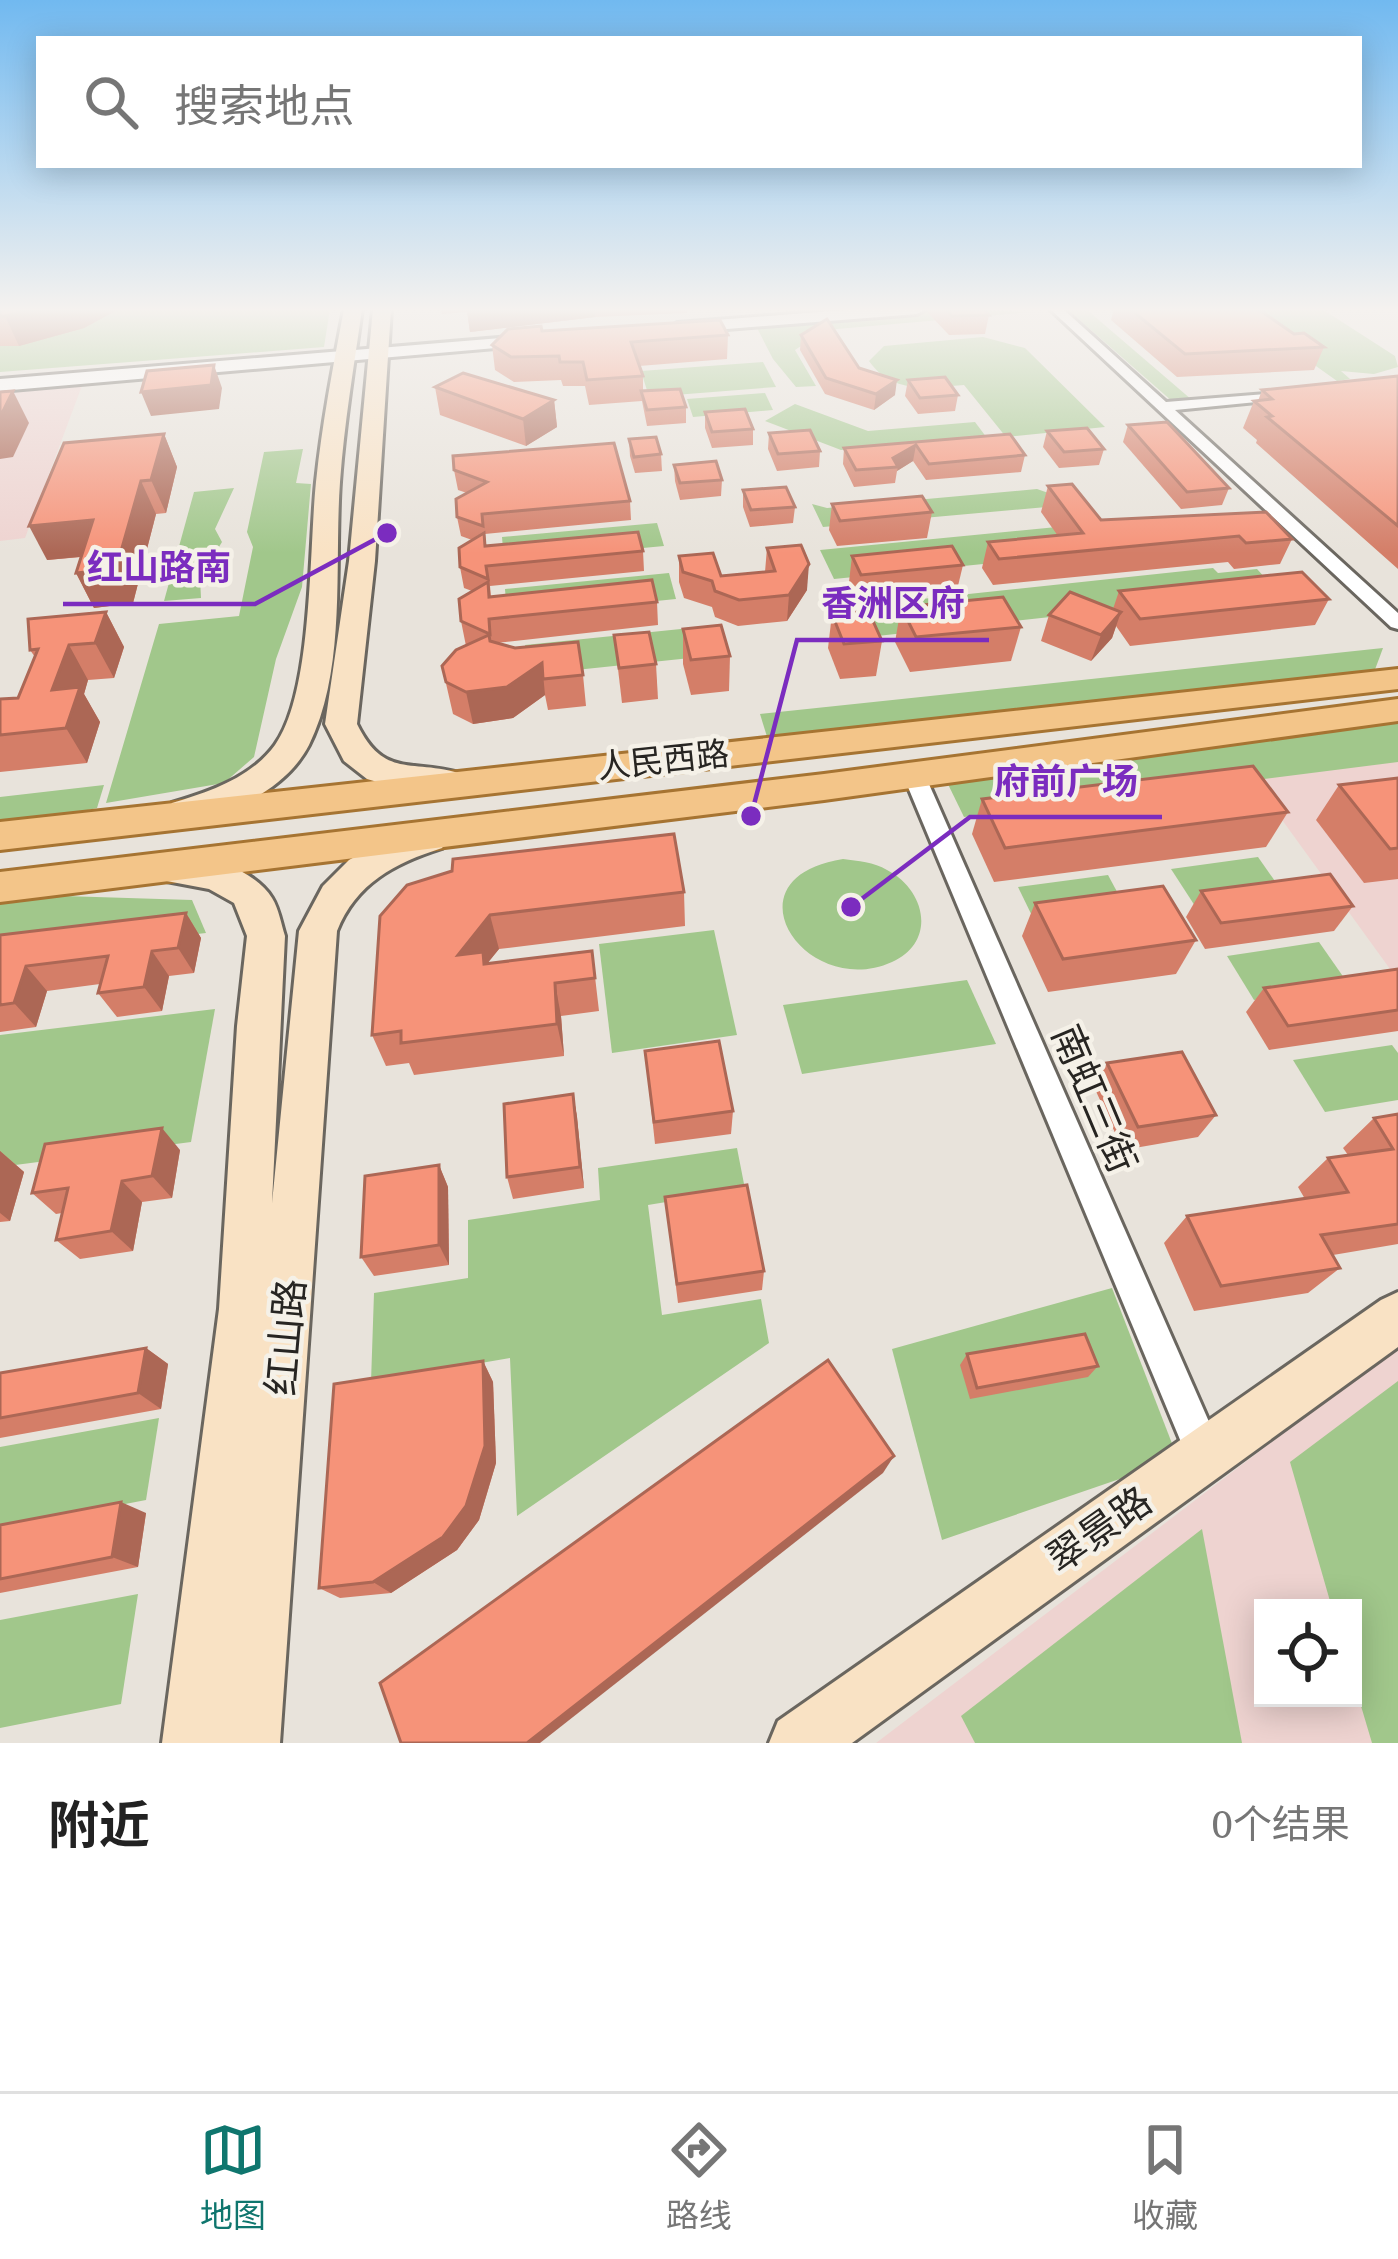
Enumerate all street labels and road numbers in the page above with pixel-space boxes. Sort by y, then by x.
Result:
street label: 人民西路 [595,730,731,788]
street label: 南虹三街 [1041,1016,1151,1180]
street label: 红山路 [253,1276,315,1398]
street label: 翠景路 [1035,1473,1161,1583]

